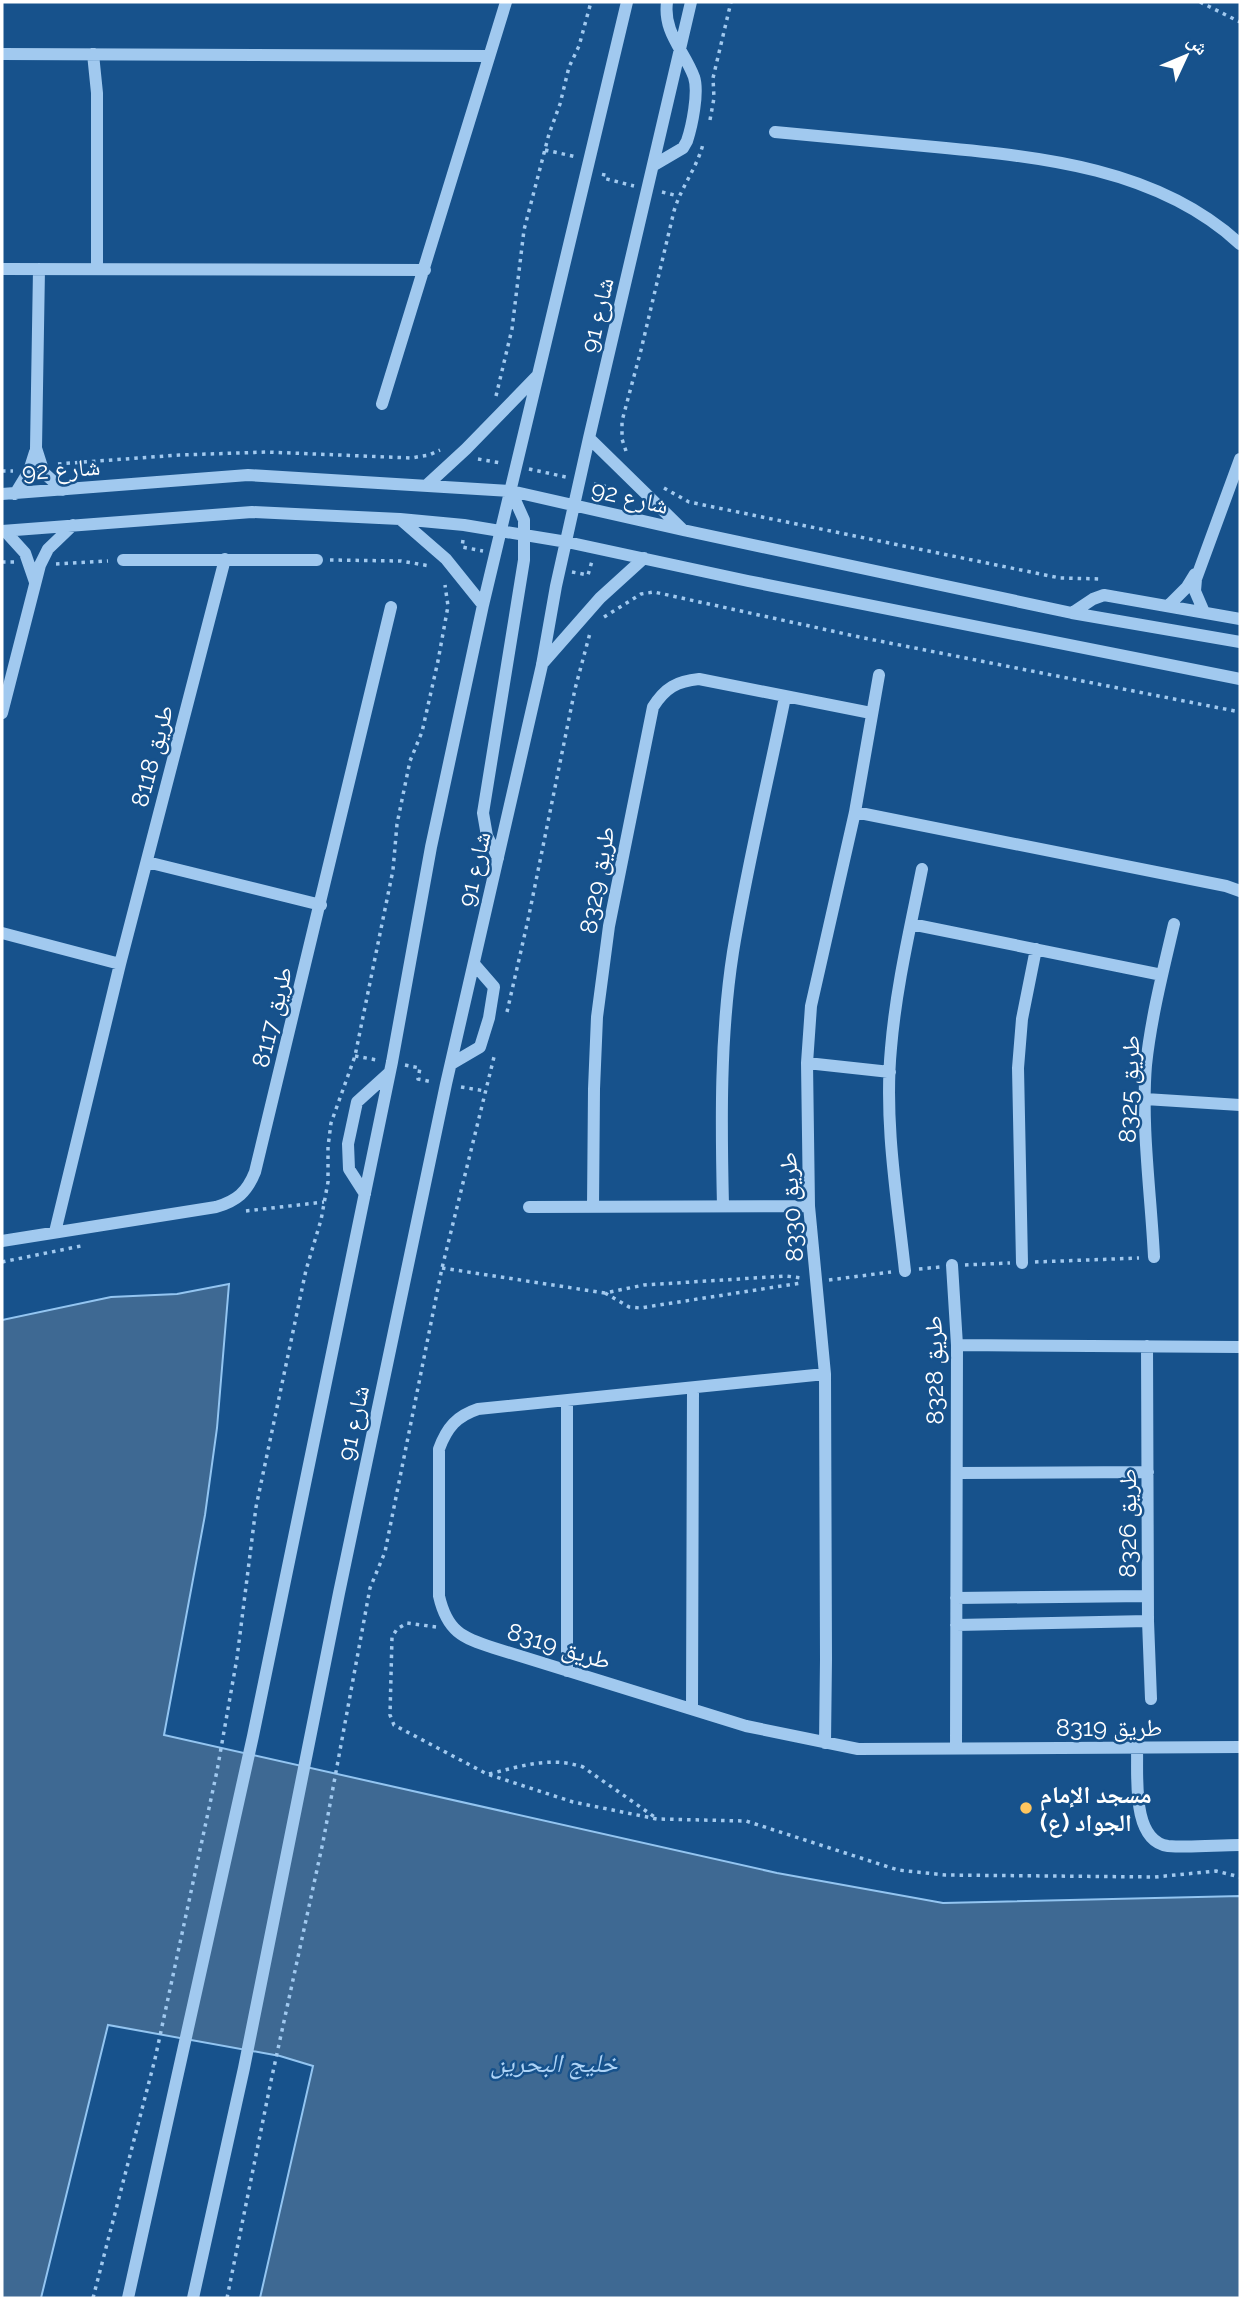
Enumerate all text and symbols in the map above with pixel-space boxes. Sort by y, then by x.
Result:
north arrow [1151,21,1221,91]
text: ش [1183,29,1213,60]
street label: شارع 91 [574,275,621,356]
street label: شارع 92 [21,452,101,487]
street label: شارع 92 [588,474,671,521]
street label: طريق 8118 [124,702,180,810]
street label: طريق 8329 [573,824,621,936]
street label: شارع 91 [451,829,498,910]
street label: طريق 8117 [245,964,299,1070]
street label: طريق 8325 [1113,1035,1145,1143]
street label: طريق 8330 [773,1151,809,1263]
street label: طريق 8328 [919,1315,949,1425]
street label: شارع 91 [331,1383,376,1463]
street label: طريق 8326 [1113,1468,1142,1578]
street label: طريق 8319 [504,1617,614,1675]
street label: طريق 8319 [1056,1713,1162,1742]
place label: مسجد الإمام الجواد (ع) [1040,1780,1151,1838]
marker: مسجد الإمام الجواد (ع) [1018,1800,1034,1816]
water label: خليج البحرين [490,2048,618,2080]

